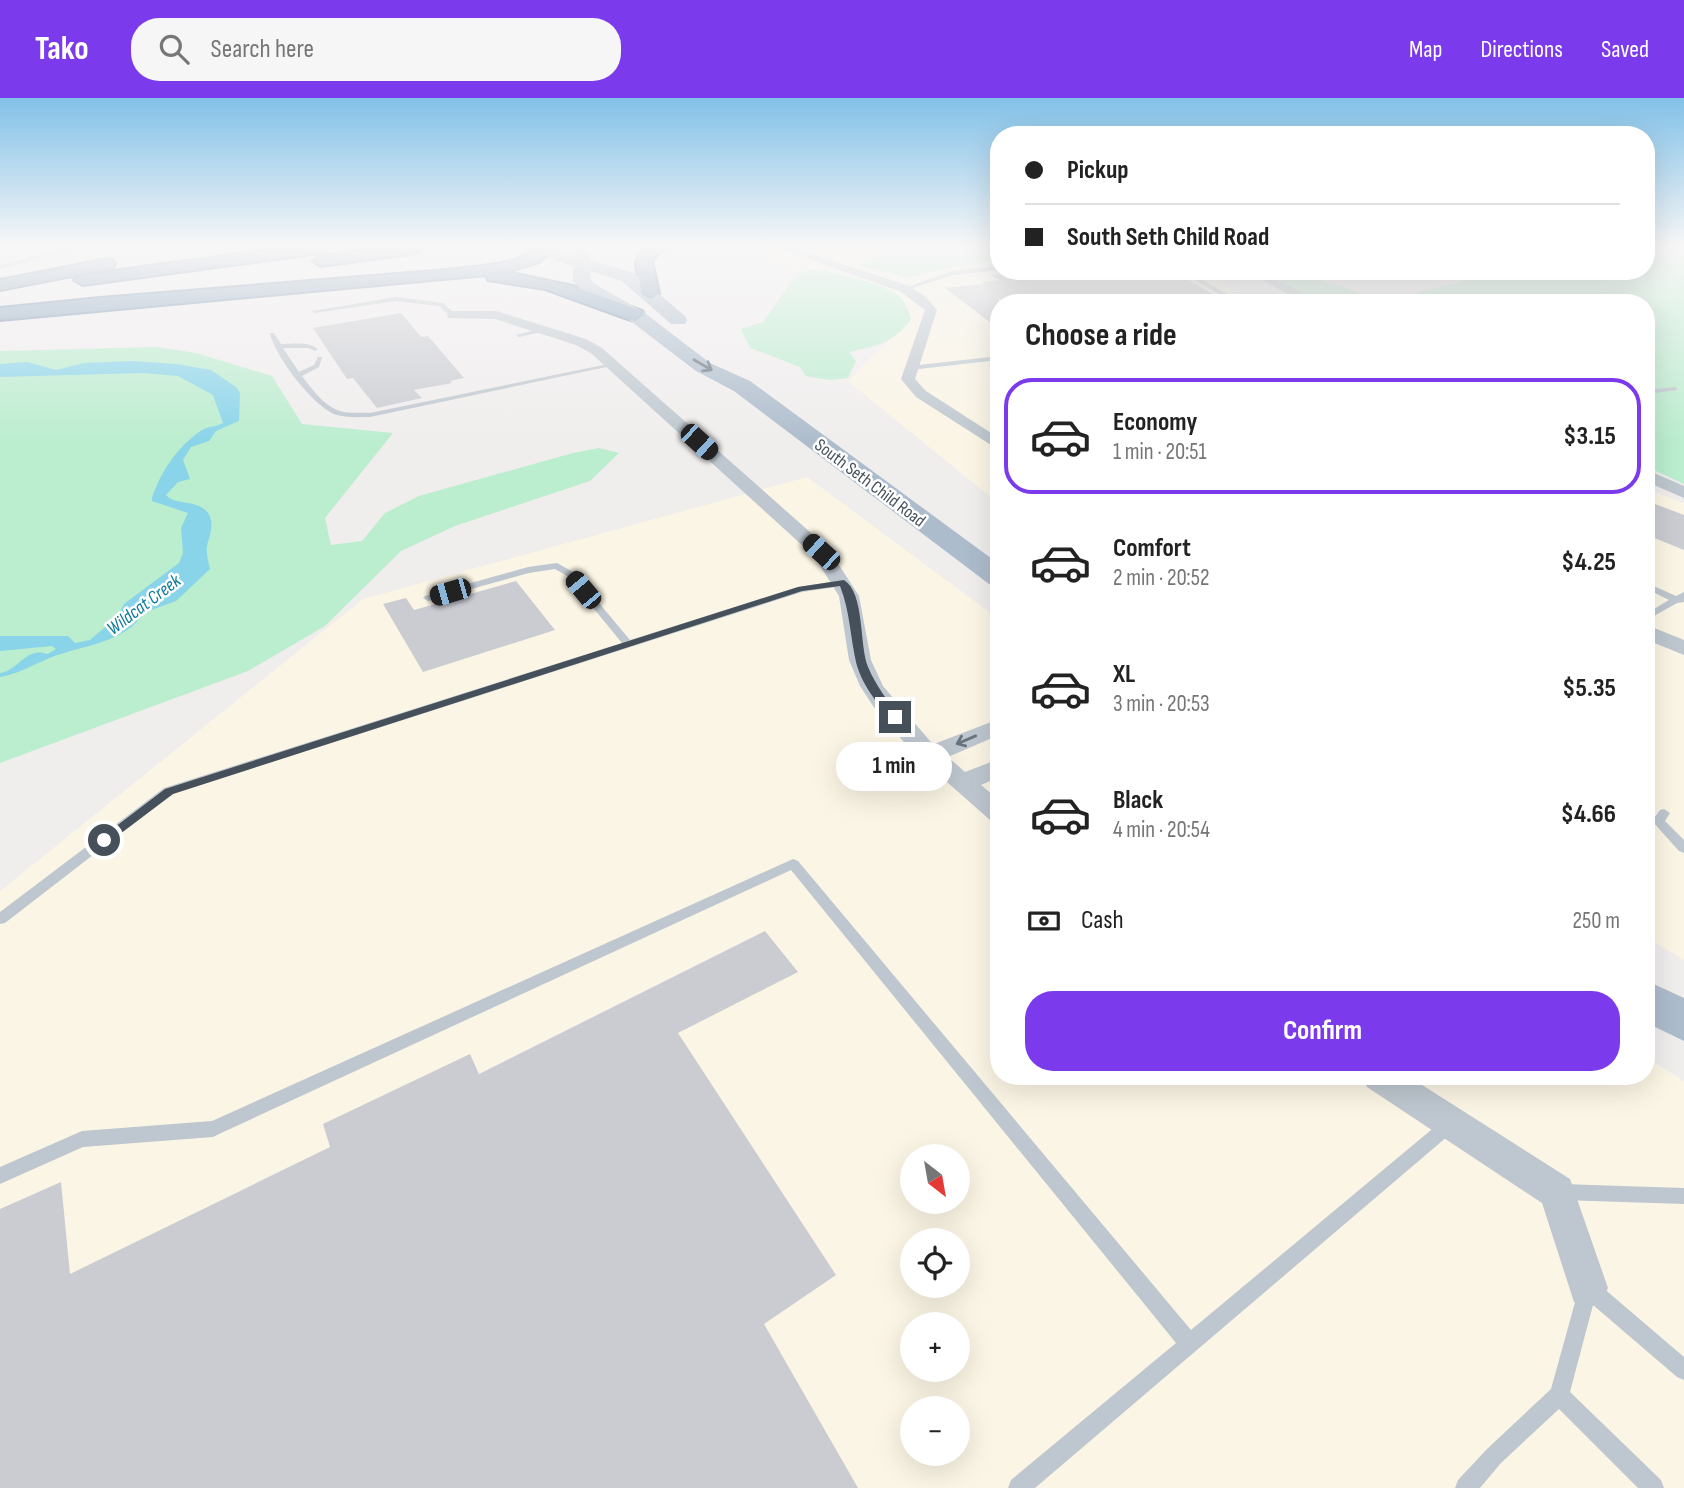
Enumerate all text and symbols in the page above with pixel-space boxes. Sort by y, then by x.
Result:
search box [131,18,621,81]
text: Tako [35,29,89,69]
icon: search [155,30,193,68]
text: Search here [211,34,314,65]
text: Map [1409,35,1442,64]
text: Directions [1480,35,1563,64]
text: Saved [1601,35,1649,64]
text: Pickup [1067,155,1129,186]
text: South Seth Child Road [1067,222,1269,253]
text: Choose a ride [1025,316,1177,355]
one-way arrow [692,359,712,373]
icon: car [1029,405,1092,468]
text: Economy [1113,407,1197,438]
car [677,420,722,464]
text: $3.15 [1563,421,1616,452]
street label: South Seth Child Road [810,435,930,531]
text: 1 min · 20:51 [1113,438,1207,466]
car [799,530,844,574]
icon: car [1029,531,1092,594]
text: Comfort [1113,533,1191,564]
text: $4.25 [1561,547,1616,578]
text: 2 min · 20:52 [1113,564,1209,592]
car [562,567,605,613]
water label: Wildcat Creek [103,569,186,640]
car [427,576,474,608]
icon: car [1029,657,1092,720]
text: XL [1113,659,1135,690]
text: $5.35 [1562,673,1616,704]
text: 3 min · 20:53 [1113,690,1210,718]
route end [879,701,911,733]
one-way arrow [955,734,977,747]
callout: 1 min [837,742,953,790]
text: 1 min [873,752,915,780]
icon: car [1029,783,1092,846]
text: Black [1113,785,1163,816]
text: $4.66 [1561,799,1616,830]
text: 4 min · 20:54 [1113,816,1210,844]
route start [88,824,120,856]
icon: cash [1025,902,1063,940]
text: Cash [1081,905,1124,936]
text: 250 m [1573,907,1620,935]
button: Confirm [1025,991,1620,1071]
north arrow [900,1144,970,1214]
map controls [900,1144,970,1466]
button: locate [900,1228,970,1298]
button: + [900,1312,970,1382]
button: − [900,1396,970,1466]

